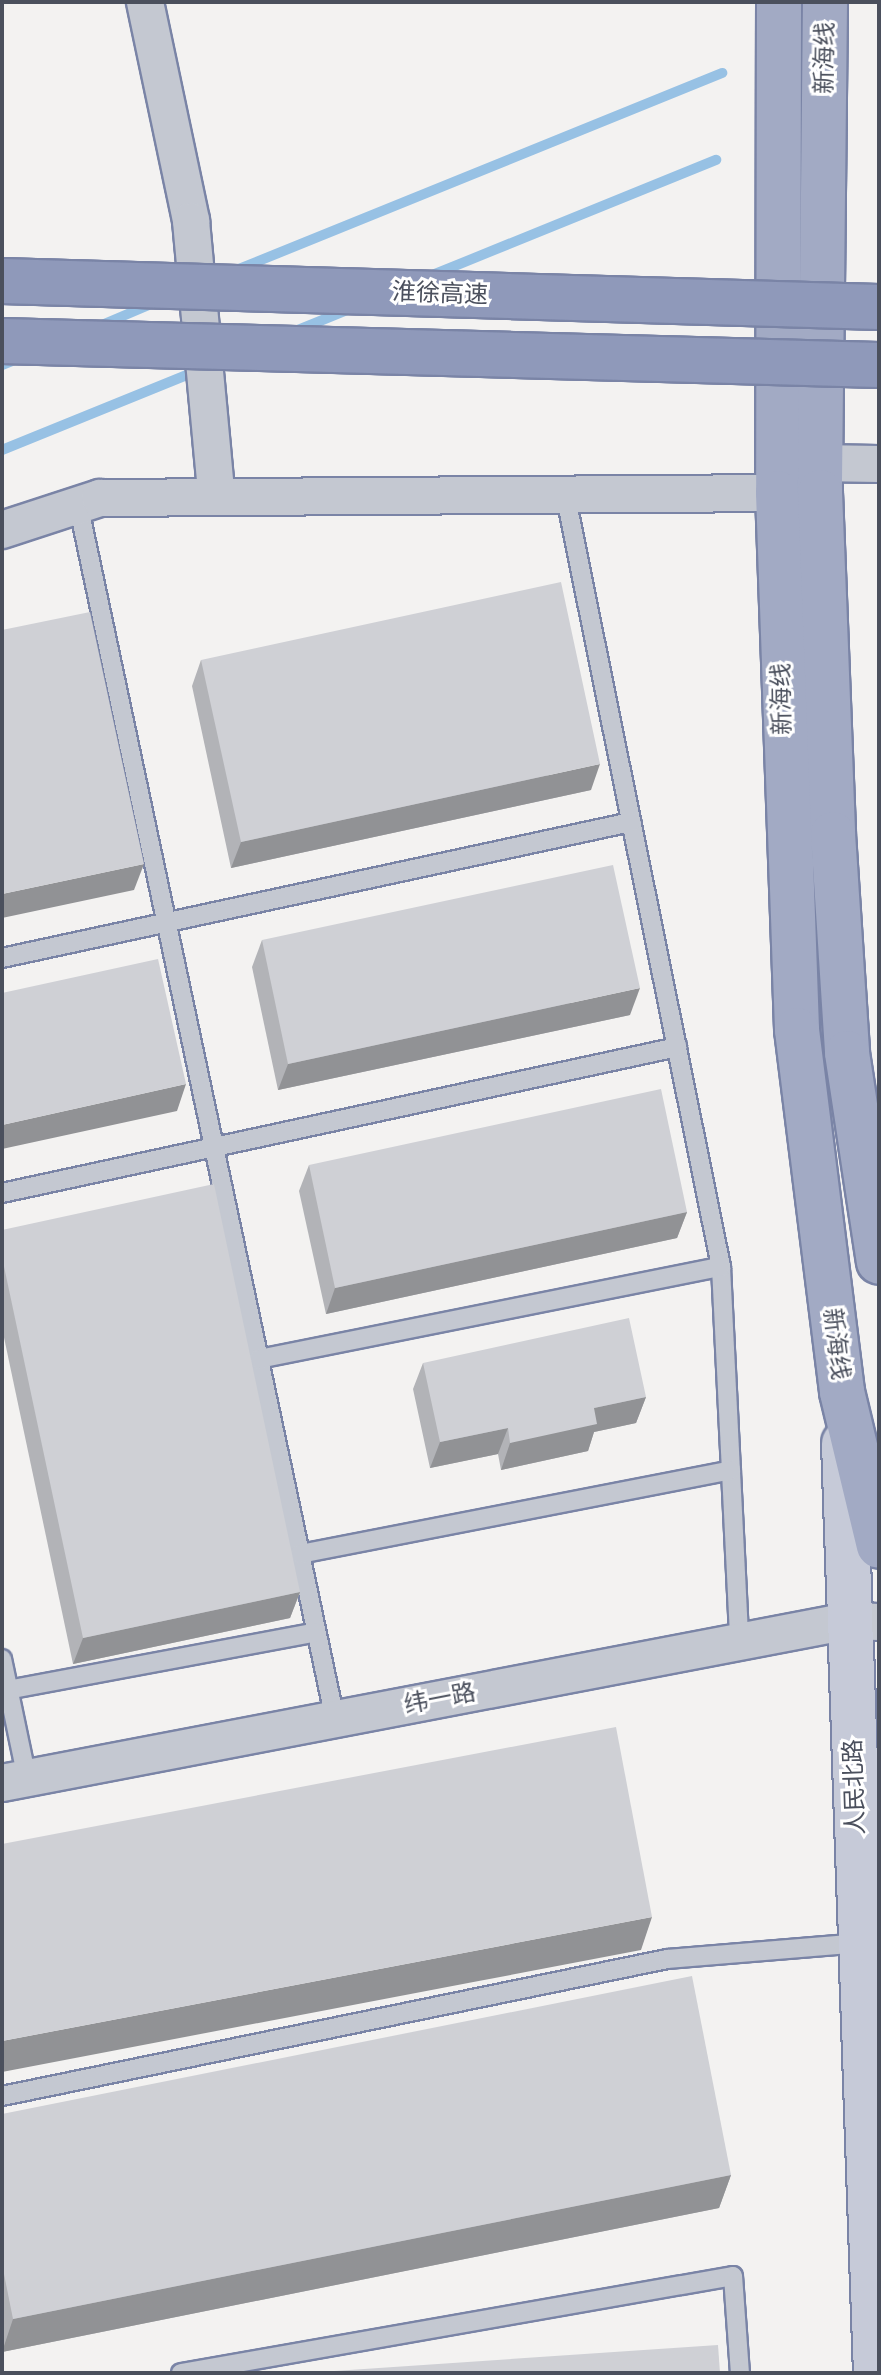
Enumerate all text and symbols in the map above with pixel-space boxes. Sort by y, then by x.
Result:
street label: 新海线 [810,22,840,94]
street label: 淮徐高速 [392,278,488,310]
street label: 新海线 [767,663,797,735]
street label: 新海线 [817,1307,855,1381]
street label: 纬一路 [402,1678,478,1720]
street label: 人民北路 [839,1739,871,1835]

